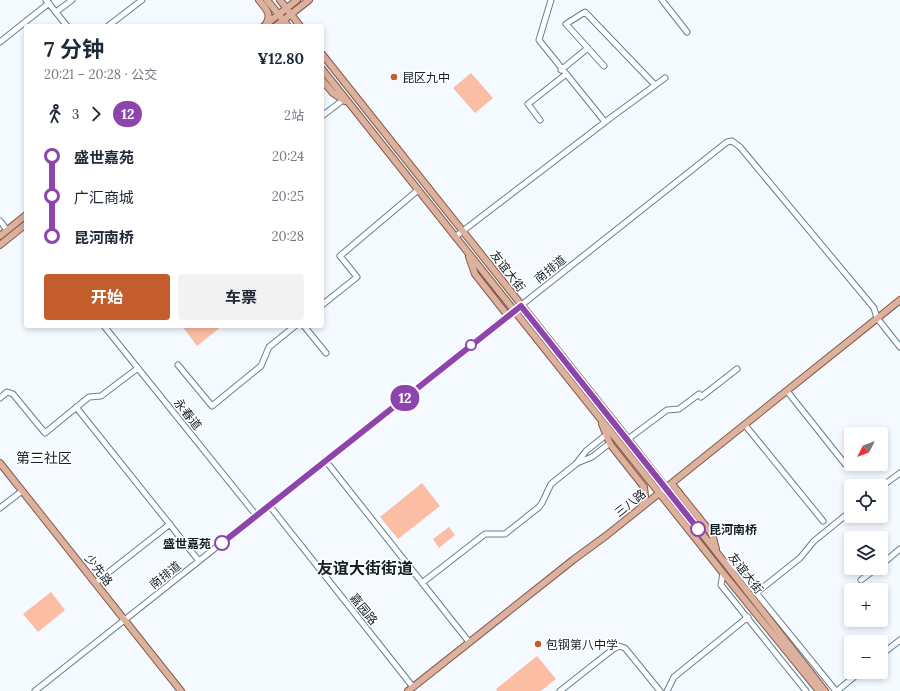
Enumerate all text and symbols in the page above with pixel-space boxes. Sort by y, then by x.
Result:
text: 7 分钟 [44,35,104,63]
text: ¥12.80 [257,49,304,68]
text: 20:21 – 20:28 · 公交 [44,66,157,83]
place label: 昆区九中 [402,70,450,85]
marker: 昆区九中 [389,72,399,82]
icon: walk [44,103,66,125]
icon: forward [85,103,107,125]
text: 12 [121,105,134,123]
text: 3 [72,106,79,123]
text: 2站 [284,107,304,124]
text: 盛世嘉苑 [74,148,134,167]
text: 20:24 [272,148,304,165]
text: 广汇商城 [74,188,134,207]
text: 20:25 [272,188,304,205]
text: 昆河南桥 [74,228,134,247]
text: 20:28 [271,228,304,245]
street label: 友谊大街 [487,247,529,295]
street label: 南排道 [531,252,569,286]
button: 开始 [44,274,170,320]
button: 车票 [178,274,304,320]
unlabelled marker [465,339,477,351]
line badge: 12 [387,385,423,411]
text: 12 [398,389,412,407]
street label: 永春道 [171,395,205,433]
north arrow [844,427,888,471]
map controls [844,427,888,679]
district label: 第三社区 [16,449,72,467]
button: locate [844,479,888,523]
street label: 三八路 [611,486,649,520]
marker: 昆河南桥 [690,521,706,537]
place label: 昆河南桥 [709,522,757,537]
button: layers [844,531,888,575]
marker: 盛世嘉苑 [214,535,230,551]
place label: 盛世嘉苑 [163,536,211,551]
street label: 友谊大街 [725,549,767,597]
street label: 少先路 [82,551,116,589]
street label: 南排道 [146,558,184,592]
district label: 友谊大街街道 [317,558,413,578]
button: + [844,583,888,627]
street label: 嘉园路 [347,590,381,628]
button: − [844,635,888,679]
place label: 包钢第八中学 [546,637,618,652]
marker: 包钢第八中学 [533,639,543,649]

